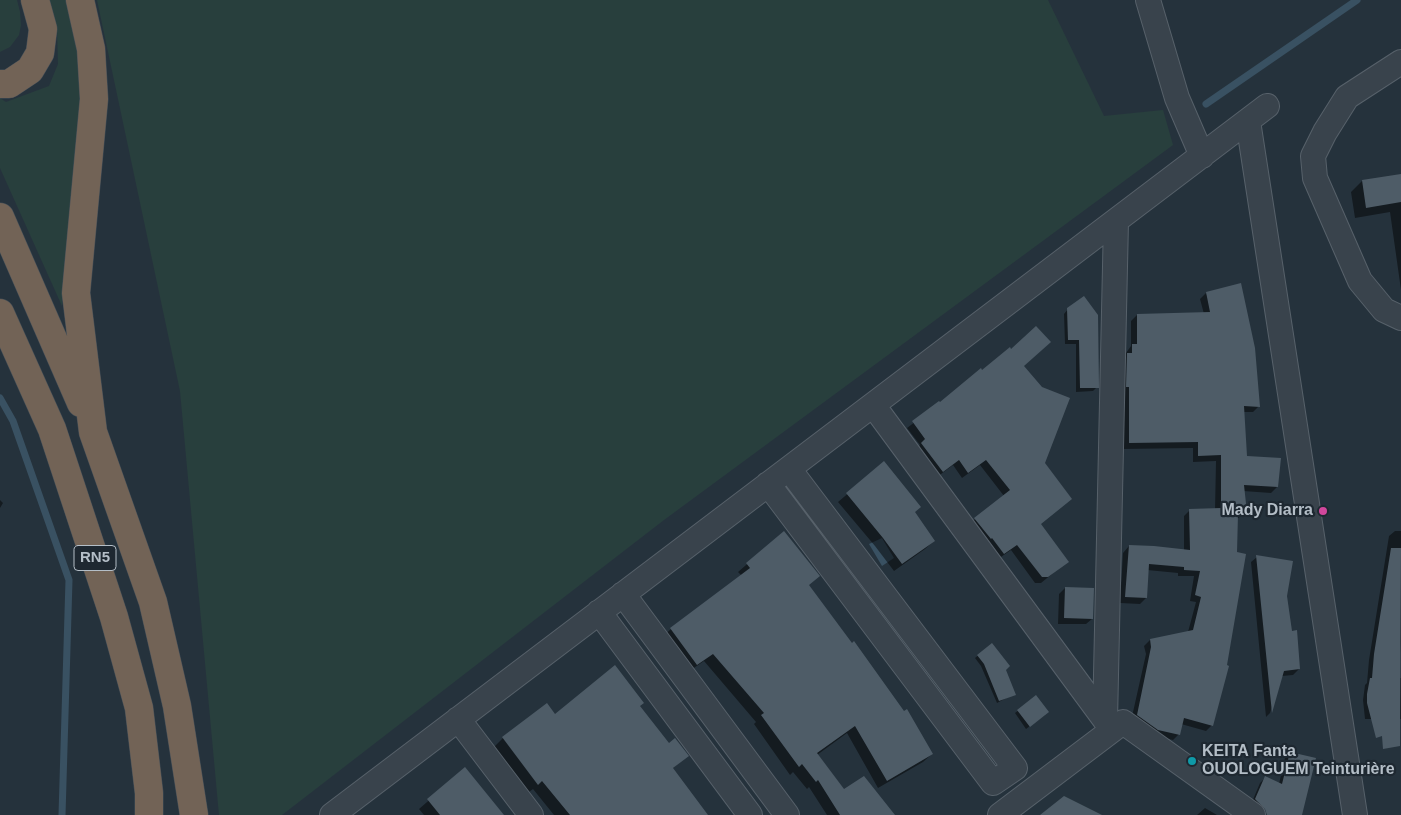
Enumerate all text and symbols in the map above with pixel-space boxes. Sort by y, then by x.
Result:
place label: Mady Diarra [1221,501,1313,521]
marker: Mady Diarra [1317,505,1329,517]
road number: RN5 [74,546,116,570]
place label: KEITA Fanta OUOLOGUEM Teinturière [1202,742,1395,780]
marker: KEITA Fanta OUOLOGUEM Teinturière [1186,755,1198,767]

